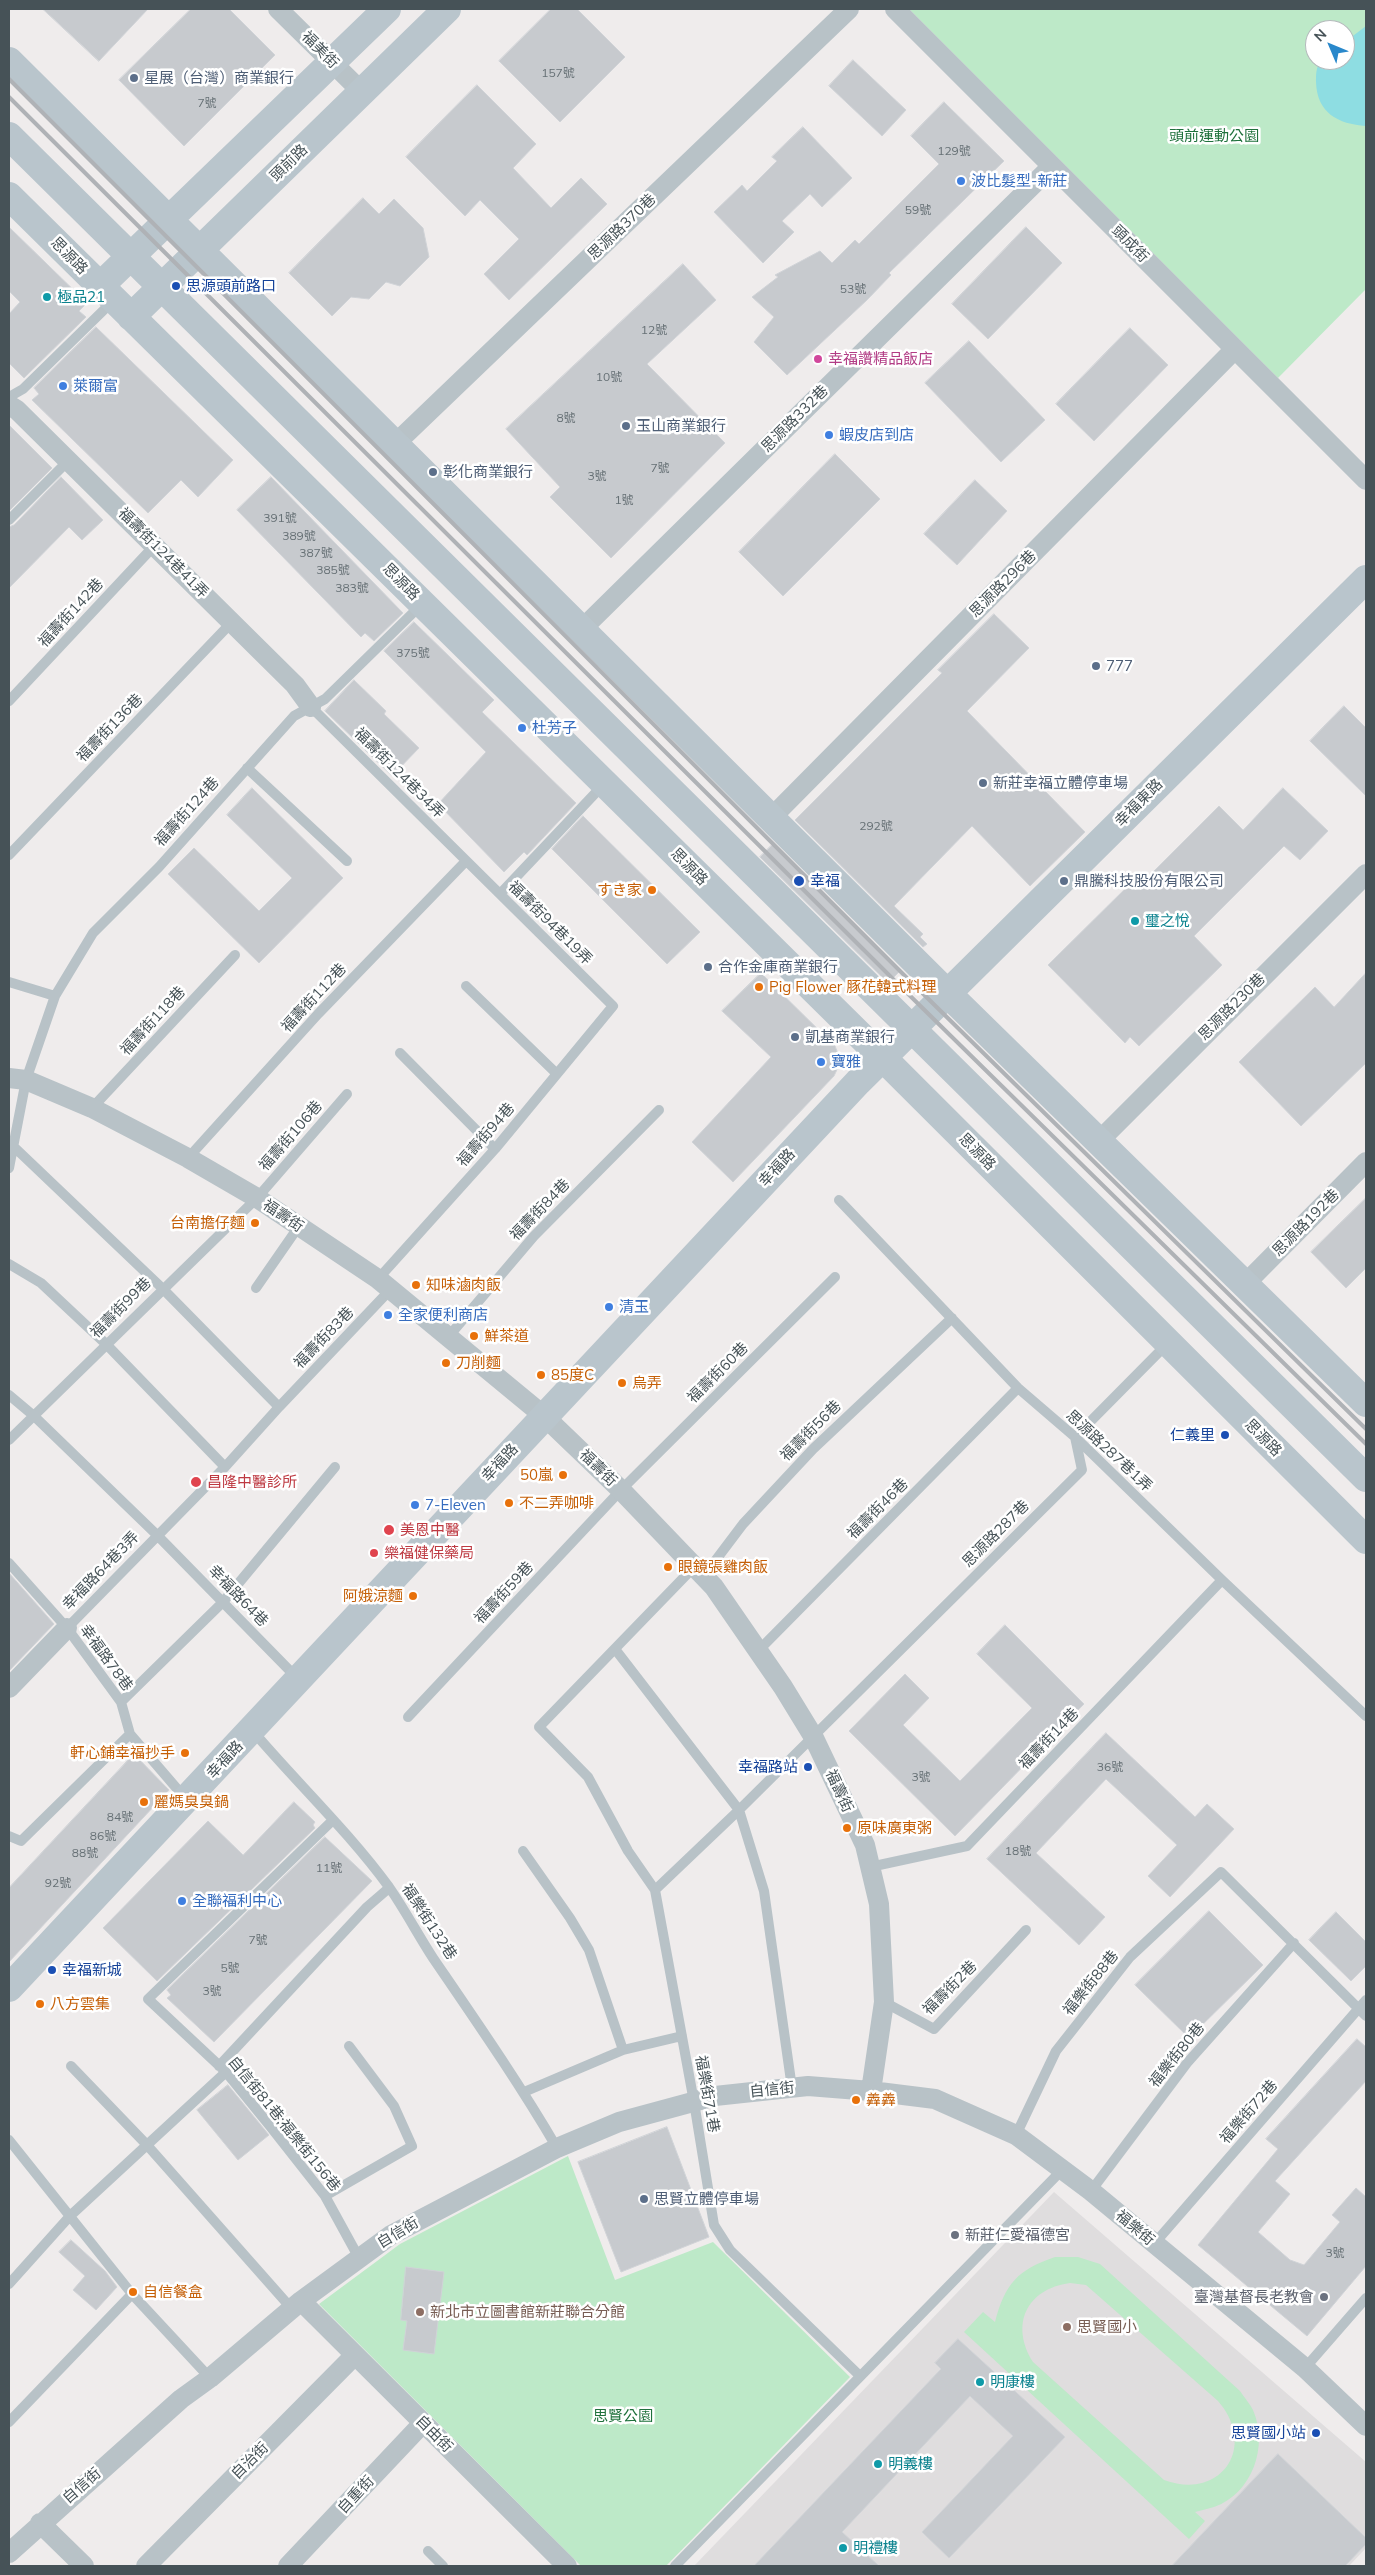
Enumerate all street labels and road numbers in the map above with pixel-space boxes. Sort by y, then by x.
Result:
street label: 福美街 [298,28,342,72]
street label: 頭前路 [267,141,311,185]
street label: 思源路370巷 [584,190,660,264]
street label: 頭成街 [1108,222,1152,266]
street label: 思源路 [47,234,91,278]
street label: 思源路332巷 [758,382,832,456]
street label: 福壽街124巷41弄 [114,504,212,602]
street label: 思源路296巷 [966,547,1040,621]
street label: 思源路 [379,560,423,604]
street label: 福壽街142巷 [35,575,107,651]
street label: 福壽街136巷 [73,690,147,766]
street label: 福壽街124巷34弄 [350,724,448,822]
street label: 福壽街124巷 [151,774,223,850]
street label: 幸福東路 [1111,775,1167,831]
street label: 思源路 [667,845,711,889]
street label: 福壽街94巷19弄 [504,877,596,969]
street label: 福壽街112巷 [278,960,350,1036]
street label: 思源路230巷 [1195,970,1269,1044]
street label: 福壽街118巷 [117,983,189,1059]
street label: 福壽街106巷 [256,1097,326,1175]
street label: 福壽街94巷 [454,1100,518,1170]
street label: 思源路 [955,1130,999,1174]
street label: 幸福路 [755,1145,799,1191]
street label: 福壽街84巷 [506,1176,574,1244]
street label: 思源路192巷 [1269,1186,1343,1260]
street label: 福壽街 [259,1196,307,1236]
street label: 福壽街99巷 [87,1274,155,1342]
street label: 福壽街83巷 [290,1304,358,1372]
street label: 福壽街60巷 [684,1339,752,1407]
street label: 福壽街56巷 [777,1397,845,1465]
street label: 思源路287巷1弄 [1062,1407,1156,1495]
street label: 思源路 [1241,1416,1285,1460]
street label: 幸福路 [478,1440,522,1486]
street label: 福壽街 [576,1446,620,1490]
street label: 福壽街46巷 [844,1475,912,1543]
street label: 思源路287巷 [959,1497,1033,1571]
street label: 幸福路64巷3弄 [59,1528,143,1614]
street label: 福壽街59巷 [471,1558,537,1628]
street label: 幸福路64巷 [204,1562,272,1630]
street label: 幸福路78巷 [76,1621,136,1695]
street label: 福壽街14巷 [1015,1705,1083,1773]
street label: 幸福路 [203,1737,247,1783]
street label: 福壽街 [821,1767,857,1815]
street label: 福樂街132巷 [398,1881,460,1963]
street label: 福樂街88巷 [1059,1947,1123,2019]
street label: 福壽街2巷 [919,1957,981,2019]
street label: 福樂街80巷 [1145,2019,1209,2091]
street label: 自信街81巷;福樂街156巷 [224,2053,344,2195]
street label: 福樂街71巷 [691,2054,723,2134]
street label: 福樂街72巷 [1217,2077,1281,2147]
street label: 自信街 [749,2079,795,2101]
street label: 福樂街 [1112,2207,1158,2249]
street label: 自信街 [374,2214,422,2252]
street label: 自由街 [412,2412,456,2456]
street label: 自治街 [228,2439,272,2483]
street label: 自信街 [59,2464,105,2508]
street label: 自重街 [334,2472,378,2518]

